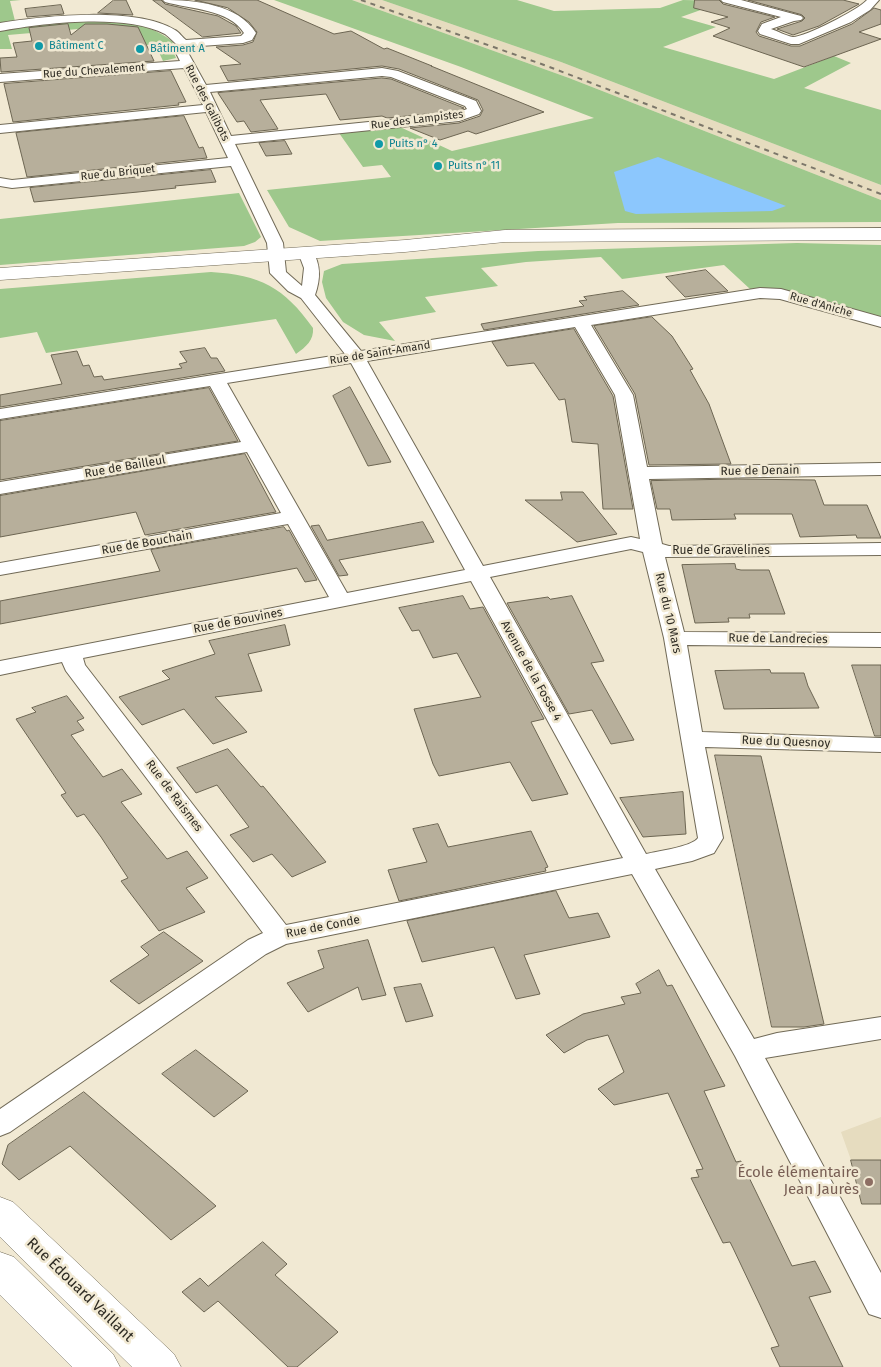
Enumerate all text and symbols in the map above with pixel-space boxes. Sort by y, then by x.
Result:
place label: Bâtiment C [49,39,104,53]
marker: Bâtiment C [33,40,45,52]
place label: Bâtiment A [150,42,205,56]
marker: Bâtiment A [134,43,146,55]
street label: Rue du Chevalement [42,61,146,81]
street label: Rue des Galibots [182,63,232,143]
street label: Rue des Lampistes [370,108,464,132]
place label: Puits n° 4 [389,137,438,151]
marker: Puits n° 4 [373,138,385,150]
place label: Puits n° 11 [448,159,500,173]
marker: Puits n° 11 [432,160,444,172]
street label: Rue du Briquet [80,163,156,183]
street label: Rue d'Aniche [788,290,854,320]
street label: Rue de Saint-Amand [329,339,431,367]
street label: Rue de Bailleul [83,453,167,481]
street label: Rue de Denain [720,463,800,479]
street label: Rue de Bouchain [101,528,193,558]
street label: Rue de Gravelines [672,544,770,558]
street label: Rue du 10 Mars [652,571,684,655]
street label: Rue de Bouvines [192,605,284,637]
street label: Avenue de la Fosse 4 [497,618,565,724]
street label: Rue de Landrecies [728,631,828,647]
street label: Rue du Quesnoy [741,733,831,751]
street label: Rue de Raismes [142,757,206,835]
street label: Rue de Conde [285,913,361,941]
place label: École élémentaire Jean Jaurès [737,1164,859,1199]
marker: École élémentaire Jean Jaurès [863,1176,875,1188]
street label: Rue Édouard Vaillant [23,1234,137,1346]

